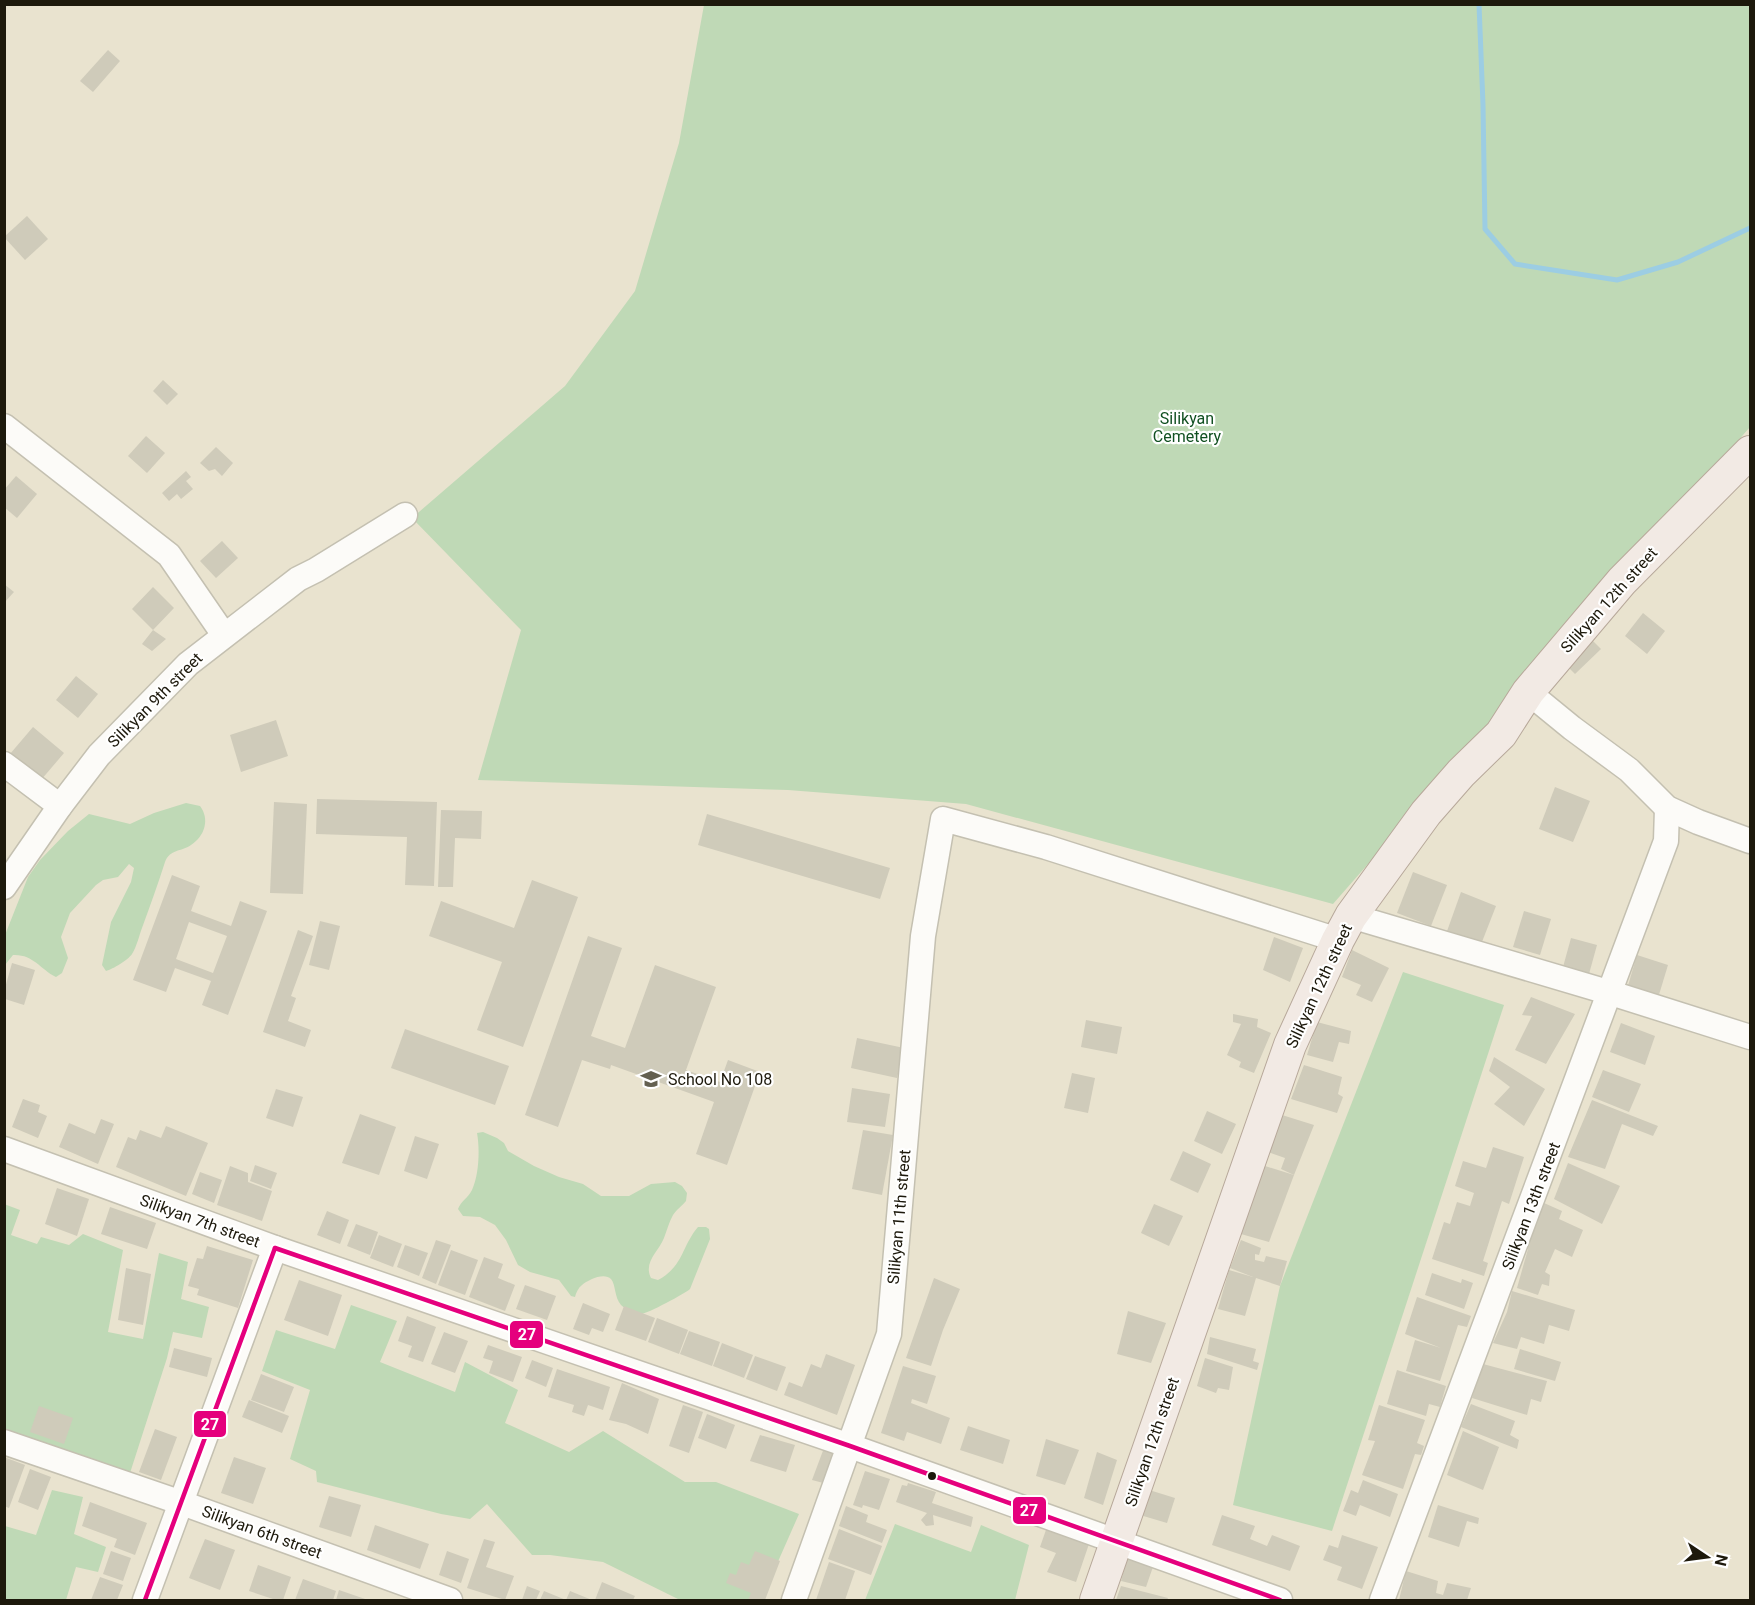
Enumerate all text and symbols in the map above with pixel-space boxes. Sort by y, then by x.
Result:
park label: Silikyan Cemetery [1153,409,1222,446]
street label: Silikyan 12th street [1557,543,1661,657]
street label: Silikyan 9th street [104,649,206,751]
street label: Silikyan 12th street [1282,921,1356,1051]
school or university icon: School No 108 [639,1067,663,1091]
place label: School No 108 [668,1070,772,1089]
street label: Silikyan 13th street [1498,1139,1564,1273]
street label: Silikyan 11th street [884,1149,914,1285]
street label: Silikyan 7th street [137,1190,263,1252]
line badge: 27 [509,1320,544,1349]
text: 27 [518,1325,536,1344]
street label: Silikyan 12th street [1121,1375,1183,1509]
line badge: 27 [193,1410,227,1438]
text: 27 [201,1415,219,1434]
unlabelled marker [926,1470,938,1482]
line badge: 27 [1012,1496,1047,1525]
street label: Silikyan 6th street [199,1501,325,1563]
text: 27 [1020,1501,1038,1520]
north arrow [1677,1527,1737,1587]
text: N [1711,1553,1732,1568]

